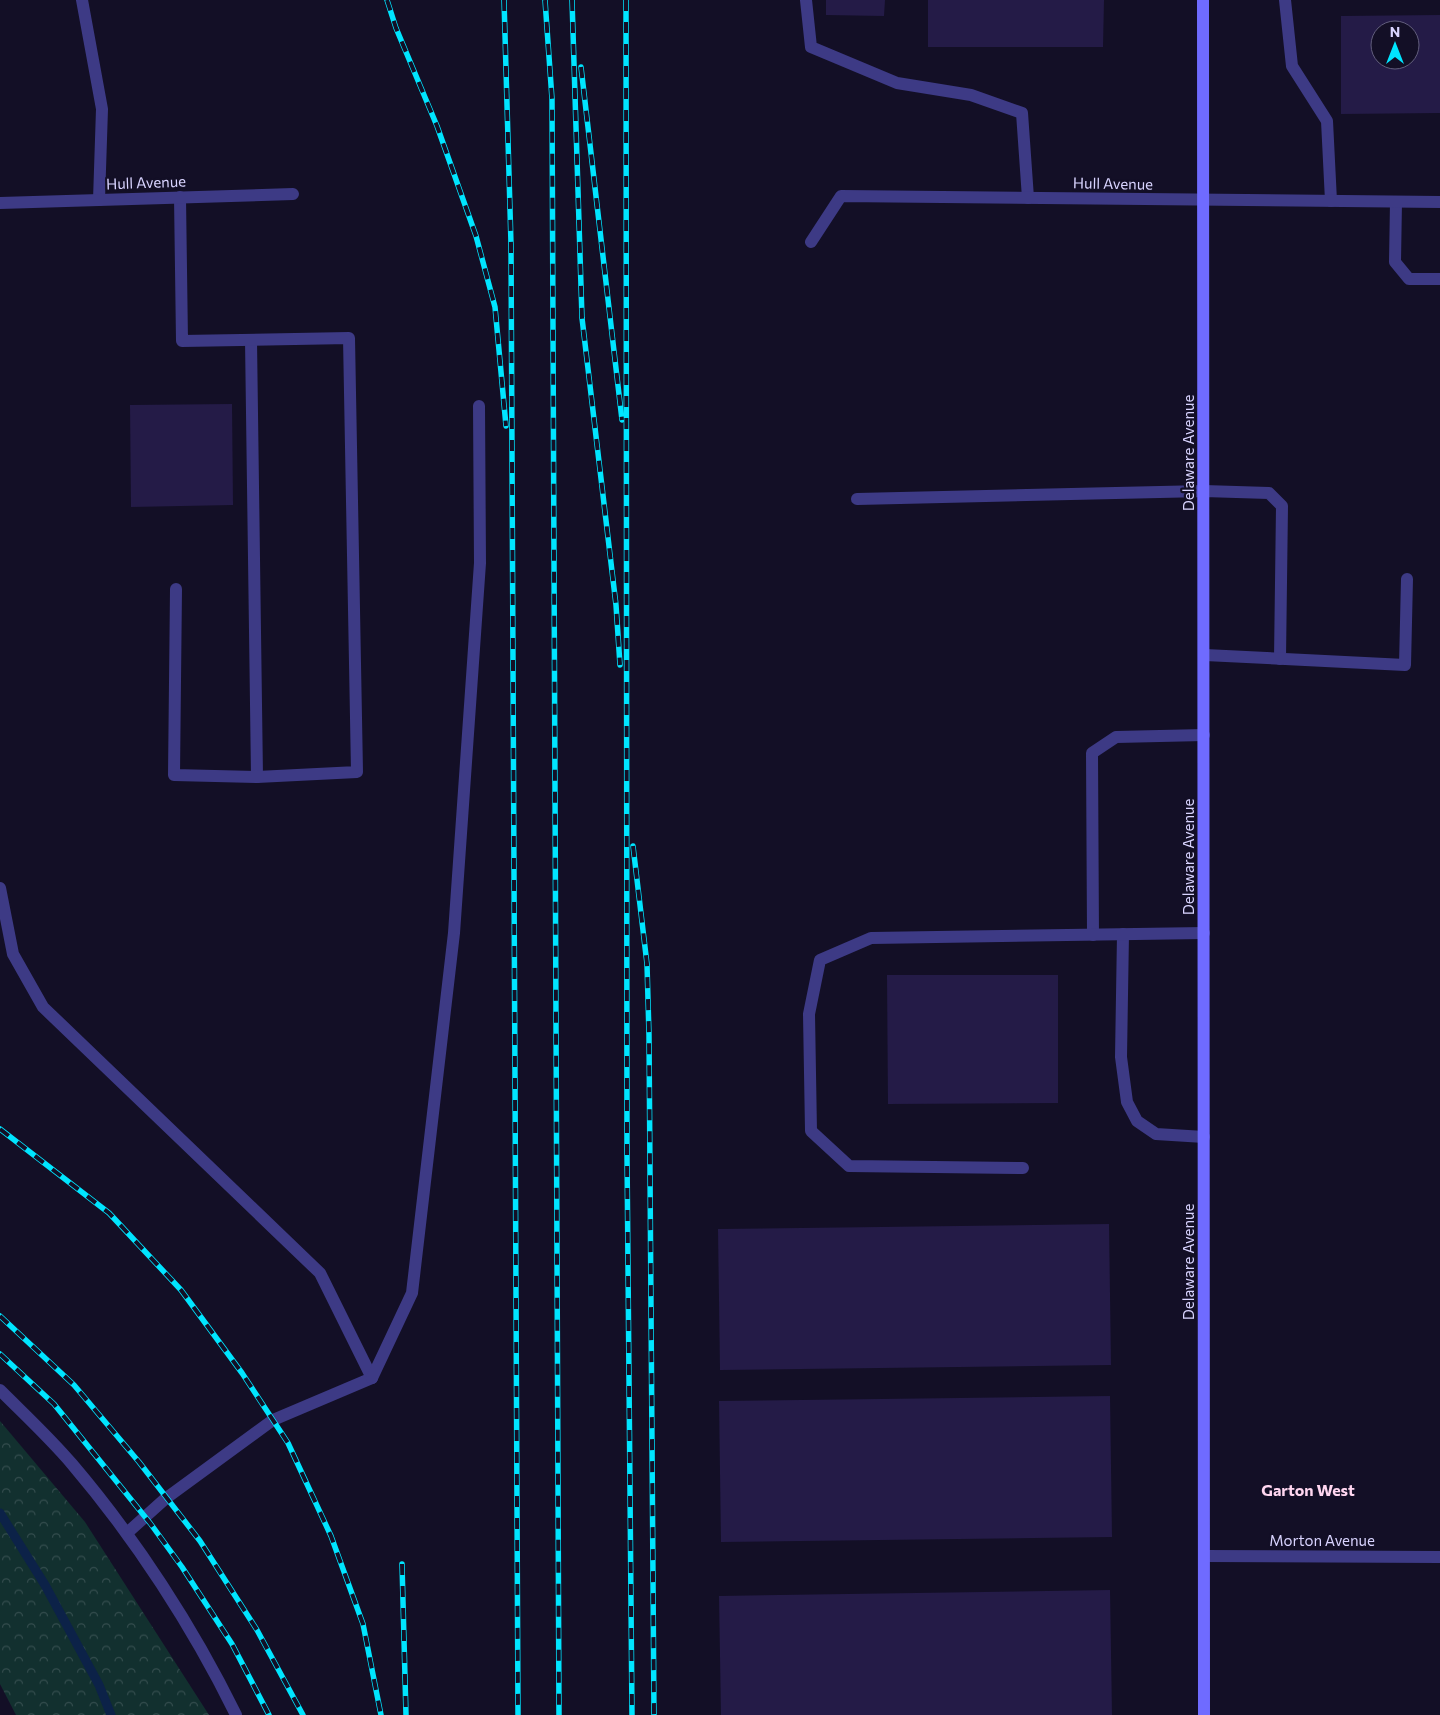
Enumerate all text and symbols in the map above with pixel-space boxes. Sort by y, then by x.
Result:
north arrow [1370,20,1420,70]
text: N [1390,23,1400,40]
street label: Hull Avenue [106,172,186,192]
street label: Hull Avenue [1073,173,1153,193]
street label: Delaware Avenue [1179,395,1197,511]
street label: Delaware Avenue [1179,799,1197,915]
street label: Delaware Avenue [1179,1204,1197,1320]
district label: Garton West [1261,1480,1355,1499]
street label: Morton Avenue [1269,1531,1375,1549]

